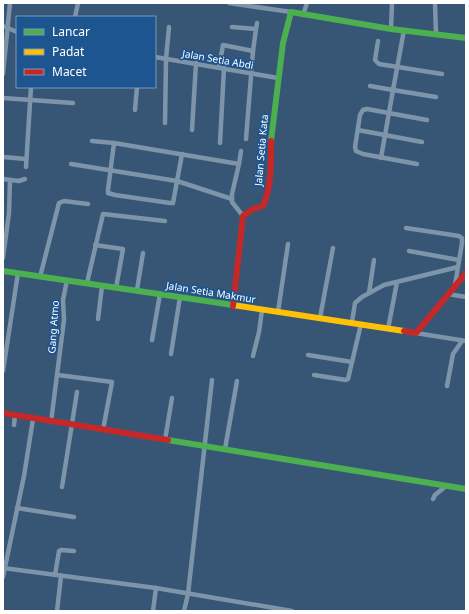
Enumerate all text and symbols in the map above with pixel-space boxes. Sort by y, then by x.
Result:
legend [16,16,156,88]
text: Lancar [52,23,90,40]
text: Padat [52,43,85,60]
street label: Jalan Setia Abdi [180,46,255,72]
text: Macet [52,63,87,80]
street label: Jalan Setia Kata [251,114,271,187]
street label: Jalan Setia Makmur [164,278,257,306]
street label: Gang Atmo [44,300,62,354]

